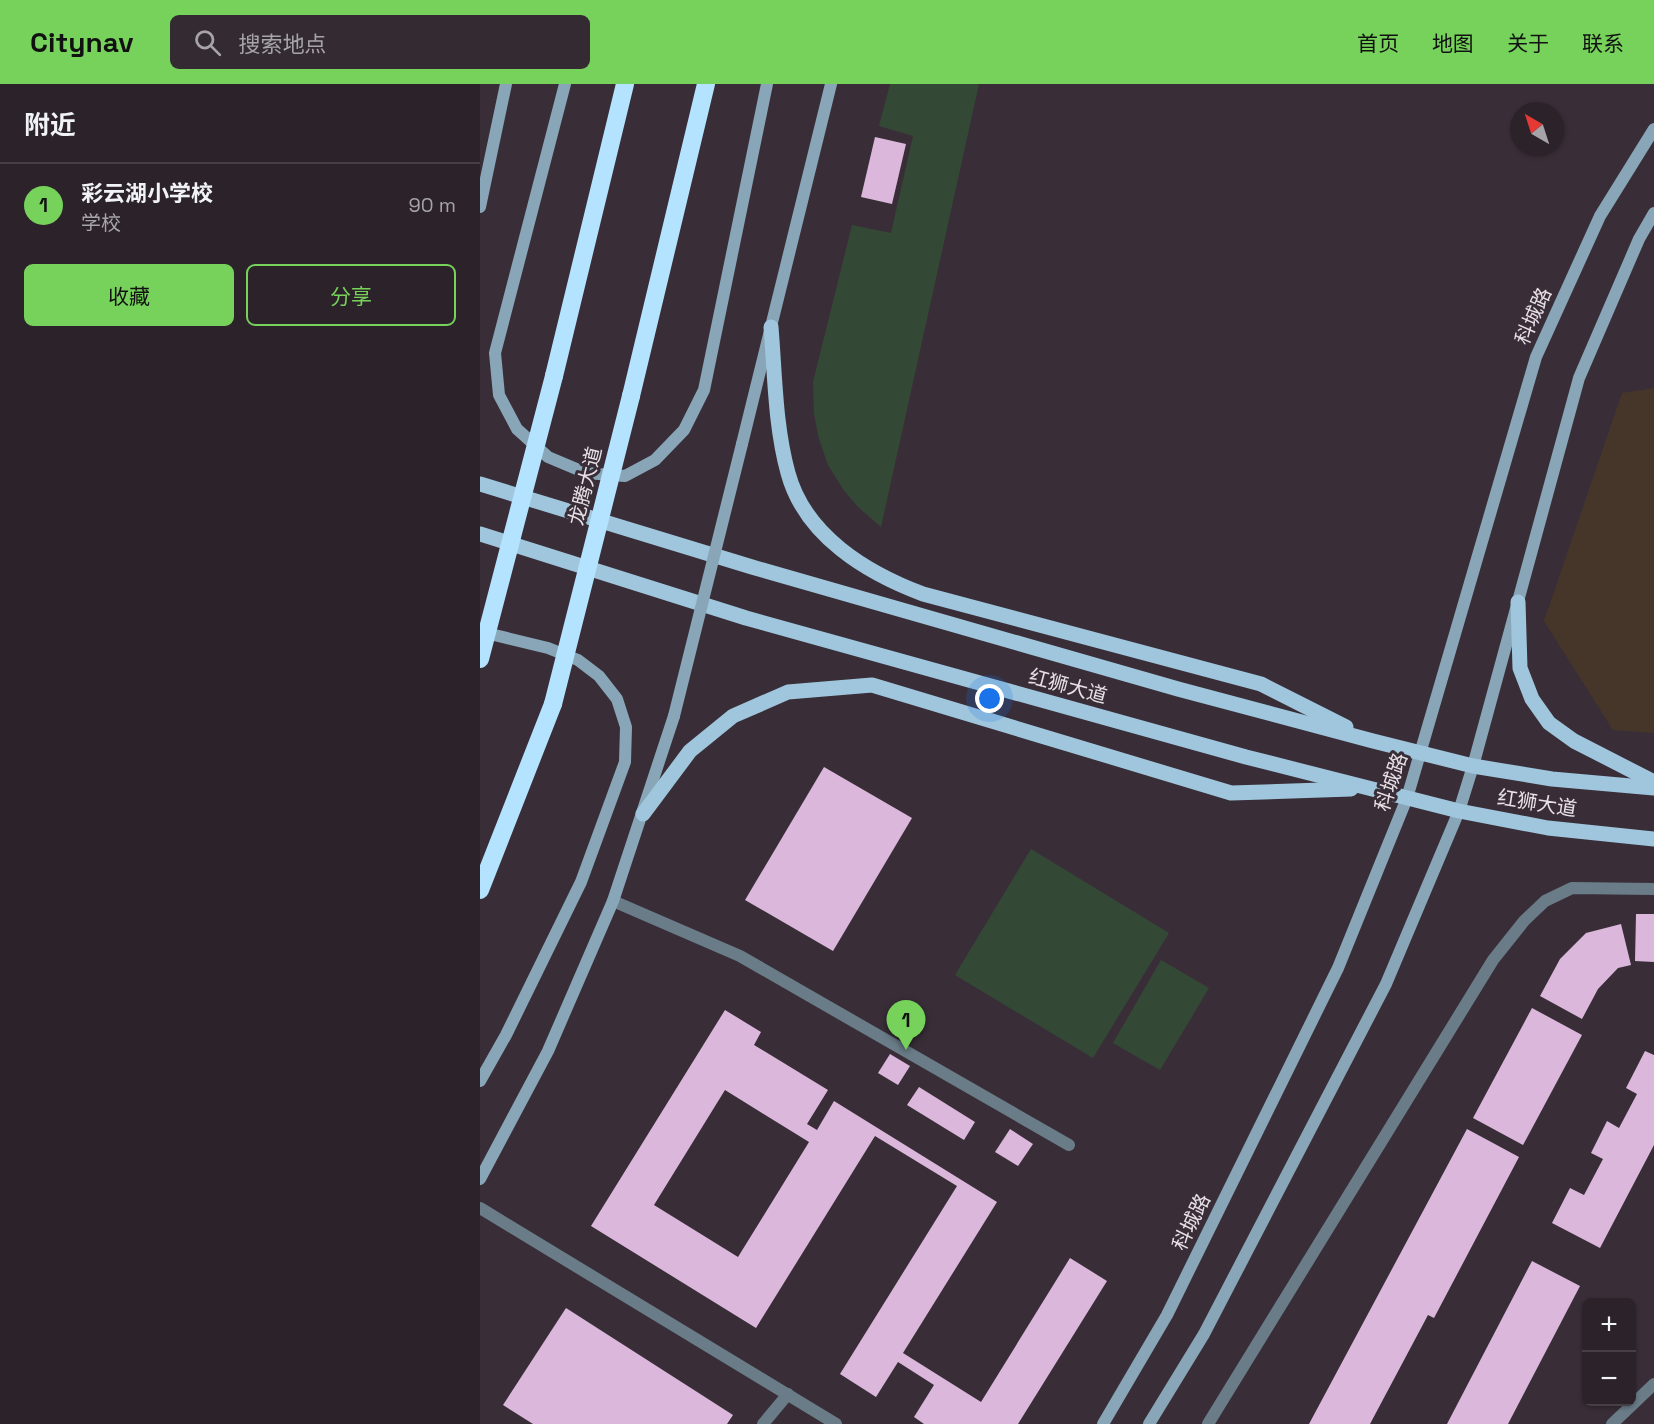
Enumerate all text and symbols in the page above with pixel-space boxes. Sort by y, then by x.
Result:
search box [170,15,590,69]
text: Citynav [30,24,134,60]
icon: search [191,26,224,59]
text: 搜索地点 [239,30,327,58]
text: 首页 [1357,30,1399,57]
text: 地图 [1432,30,1474,57]
text: 关于 [1507,30,1549,57]
text: 联系 [1582,30,1624,57]
north arrow [1510,102,1564,156]
text: 附近 [24,108,76,142]
text: 彩云湖小学校 [81,179,213,207]
text: 1 [39,192,48,218]
text: 90 m [409,192,456,218]
text: 学校 [81,210,121,236]
button: 收藏 [24,264,234,326]
button: 分享 [246,264,456,326]
street label: 科城路 [1509,283,1557,349]
street label: 龙腾大道 [563,444,607,528]
street label: 红狮大道 [1026,663,1110,709]
your location [975,684,1004,713]
street label: 科城路 [1369,749,1413,815]
street label: 红狮大道 [1495,784,1579,822]
pin: 1 [886,1000,926,1050]
street label: 科城路 [1166,1189,1216,1255]
map controls [1582,1298,1636,1406]
button: + [1582,1298,1636,1352]
button: − [1582,1352,1636,1406]

